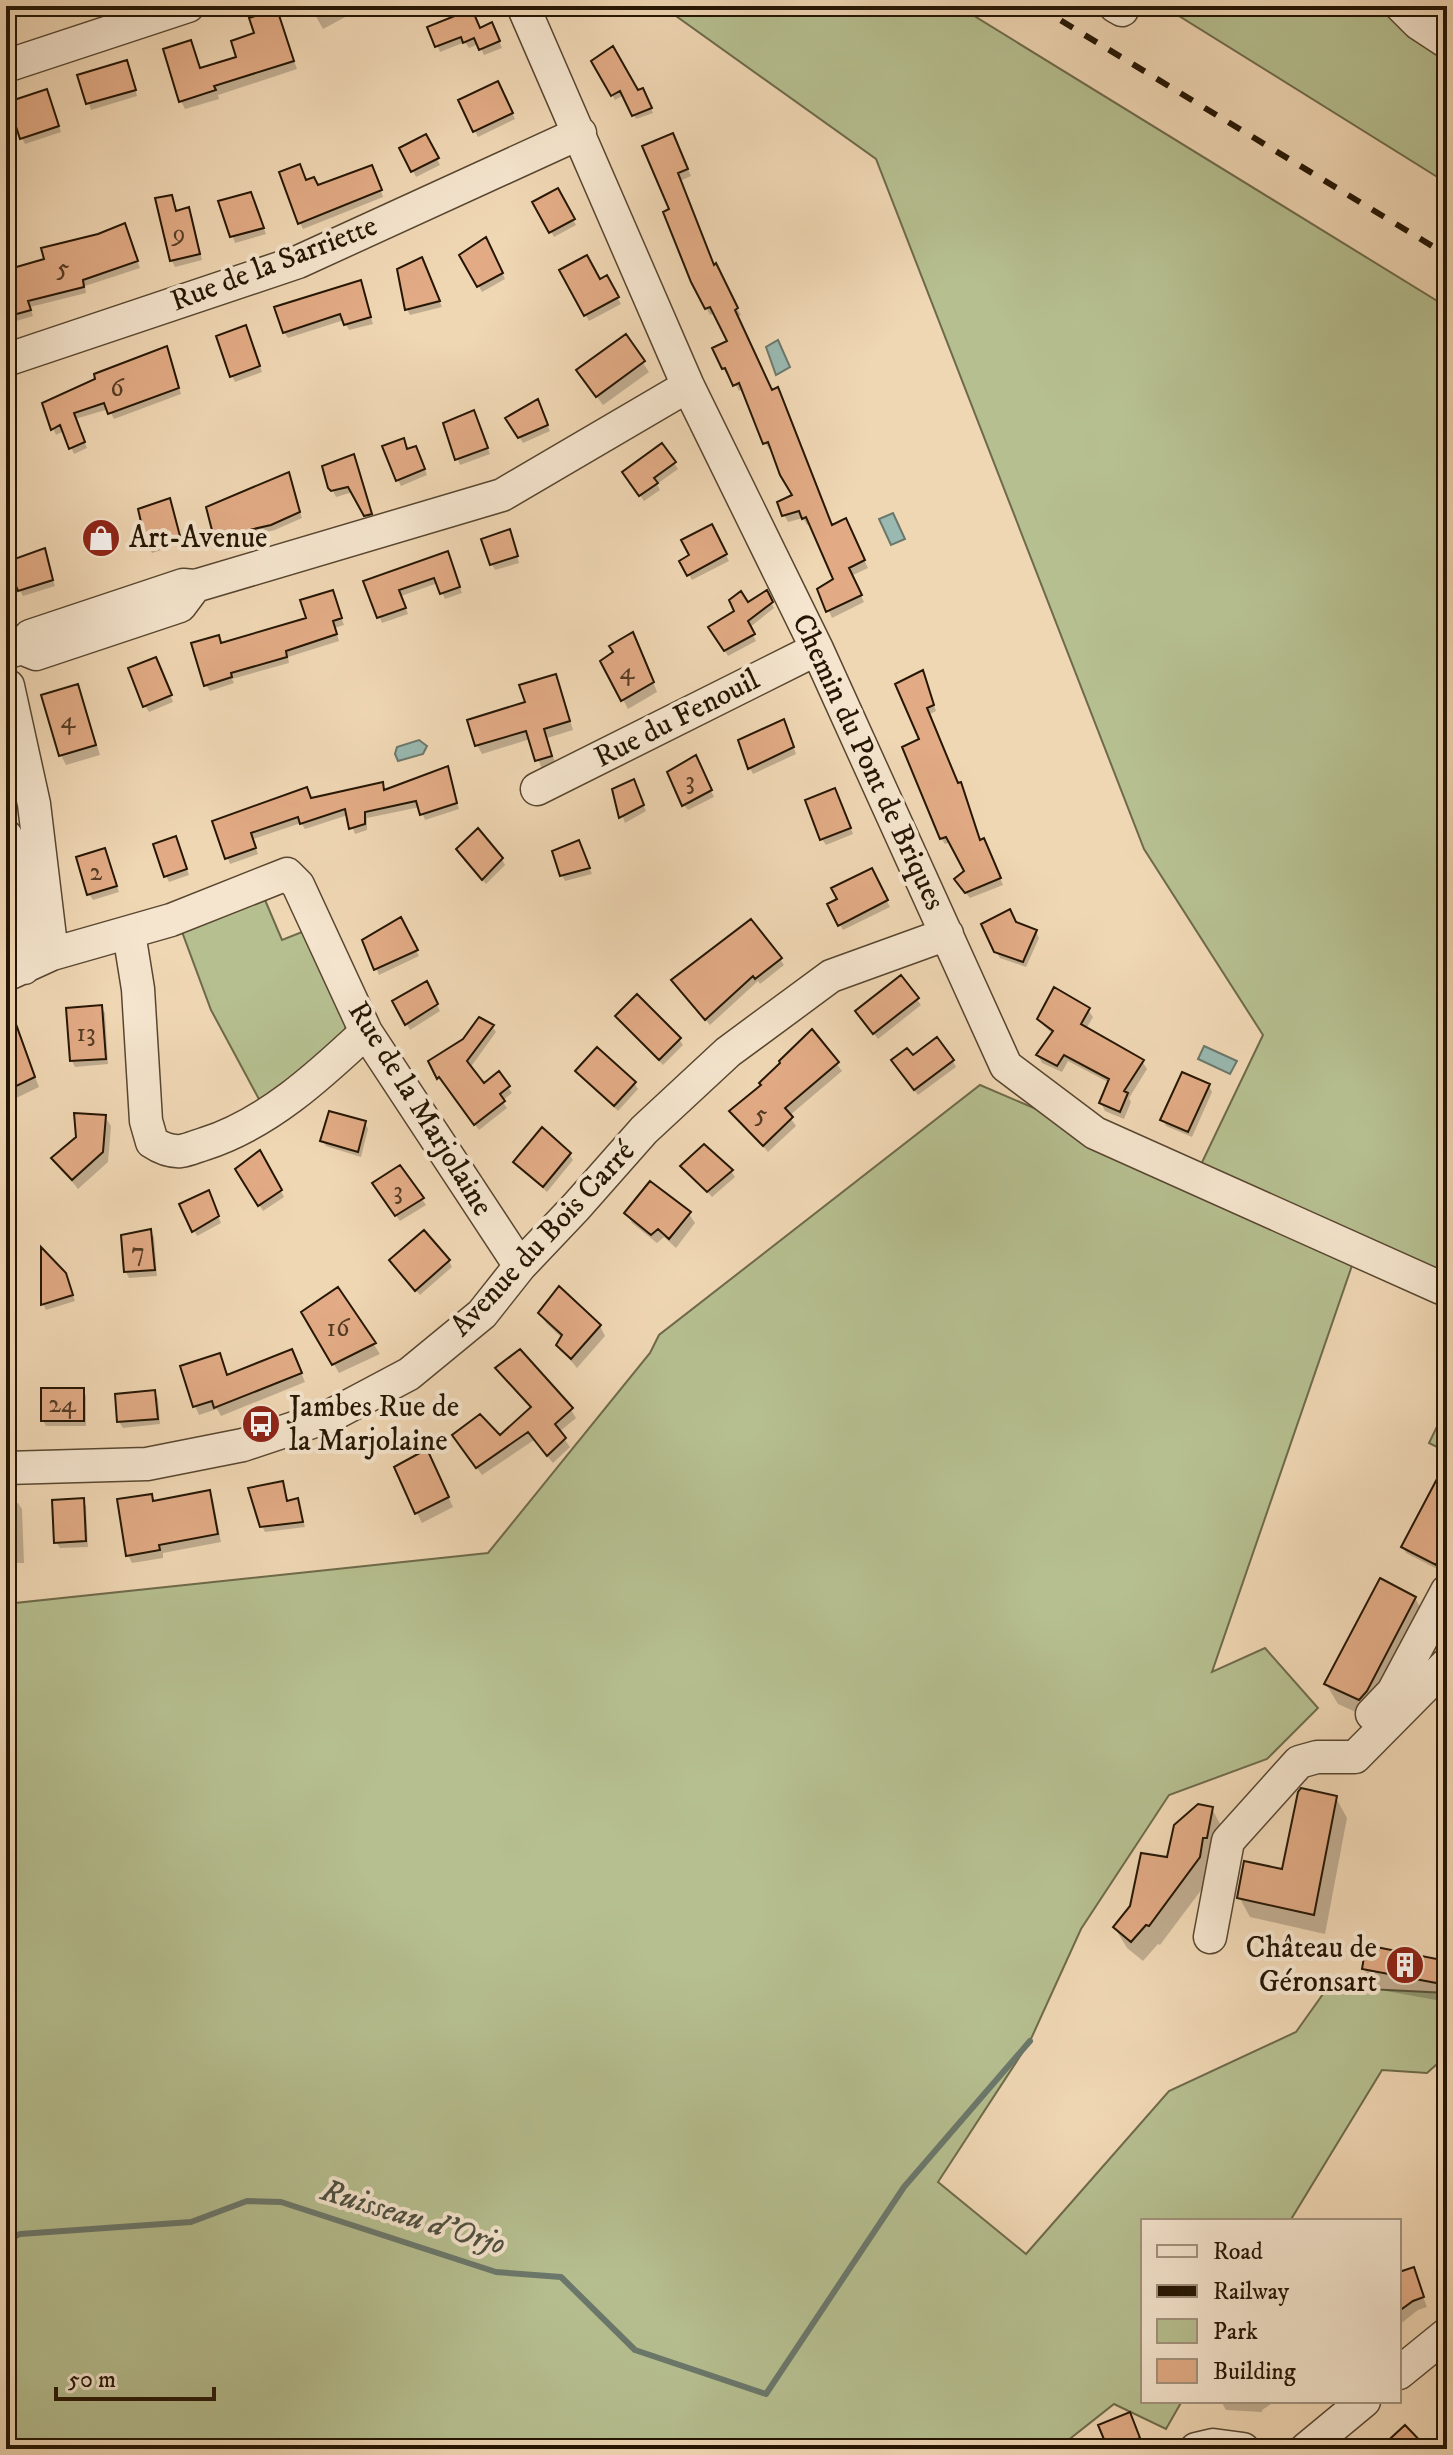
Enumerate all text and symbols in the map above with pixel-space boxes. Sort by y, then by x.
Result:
street label: Rue de la Sarriette [166,208,382,320]
house number: 9 [171,217,185,250]
house number: 5 [57,252,70,285]
house number: 6 [110,372,125,405]
shop icon: Art-Avenue [80,517,122,559]
place label: Art-Avenue [129,520,268,557]
street label: Chemin du Pont de Briques [783,608,953,916]
house number: 4 [620,655,636,688]
street label: Rue du Fenouil [588,662,766,776]
house number: 4 [61,704,77,737]
house number: 3 [685,765,695,798]
house number: 2 [90,856,103,889]
street label: Rue de la Marjolaine [339,995,501,1223]
house number: 13 [76,1017,96,1050]
house number: 5 [755,1098,768,1131]
street label: Avenue du Bois Carré [443,1133,644,1345]
house number: 3 [393,1175,403,1208]
house number: 7 [131,1236,145,1269]
house number: 16 [327,1312,351,1345]
house number: 24 [48,1388,77,1421]
place label: Jambes Rue de la Marjolaine [286,1389,459,1460]
bus stop icon: Jambes Rue de la Marjolaine [240,1403,282,1445]
place label: Château de Géronsart [1245,1930,1377,2001]
building icon: Château de Géronsart [1384,1944,1426,1986]
water label: Ruisseau d'Orjo [315,2171,510,2265]
legend [1141,2219,1401,2403]
text: Road [1213,2237,1263,2267]
text: Railway [1213,2277,1290,2307]
text: Park [1213,2317,1258,2347]
scale bar [56,2351,214,2401]
text: Building [1213,2357,1296,2387]
text: 50 m [68,2365,116,2395]

